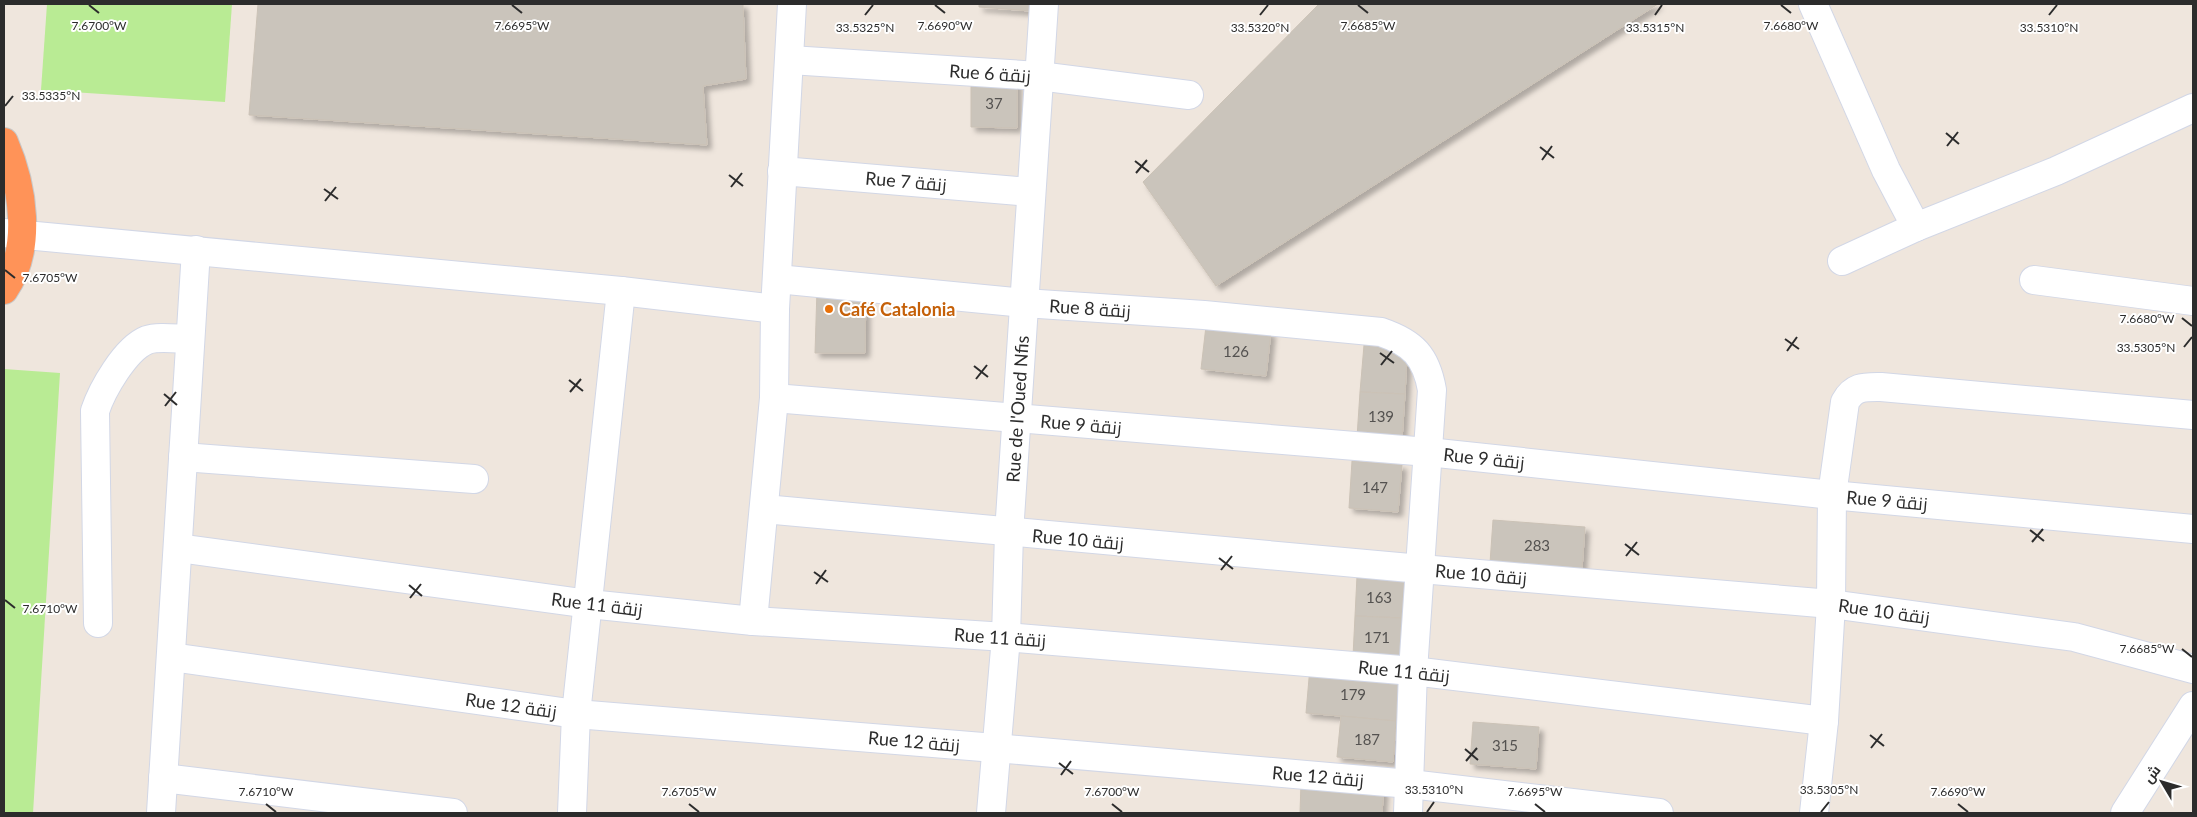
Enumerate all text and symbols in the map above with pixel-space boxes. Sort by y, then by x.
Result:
text: 7.6700°W [71,18,127,33]
text: 7.6695°W [494,18,550,33]
text: 7.6690°W [917,18,973,33]
text: 7.6685°W [1340,18,1396,33]
text: 7.6680°W [1763,18,1819,33]
text: 33.5325°N [836,20,894,35]
text: 33.5320°N [1231,20,1289,35]
text: 33.5315°N [1626,20,1684,35]
text: 33.5310°N [2020,20,2078,35]
street label: Rue 6 زنقة [948,59,1031,88]
text: 33.5335°N [22,88,80,103]
house number: 37 [985,94,1003,112]
street label: Rue 7 زنقة [864,166,948,197]
text: 7.6705°W [22,270,78,285]
street label: Rue 8 زنقة [1048,294,1131,323]
place label: Café Catalonia [839,298,956,320]
marker: Café Catalonia [823,303,835,315]
text: 7.6680°W [2119,311,2175,326]
street label: Rue de l'Oued Nfis [1001,334,1033,483]
text: 33.5305°N [2117,340,2175,355]
house number: 126 [1223,342,1249,360]
house number: 139 [1368,407,1394,425]
street label: Rue 9 زنقة [1039,409,1123,440]
street label: Rue 9 زنقة [1442,443,1526,474]
house number: 147 [1362,478,1388,496]
street label: Rue 9 زنقة [1845,485,1929,516]
street label: Rue 10 زنقة [1031,524,1125,555]
house number: 283 [1524,536,1550,554]
street label: Rue 10 زنقة [1434,559,1528,590]
street label: Rue 11 زنقة [550,587,644,622]
house number: 163 [1366,588,1392,606]
street label: Rue 10 زنقة [1837,594,1931,629]
text: 7.6710°W [22,601,78,616]
street label: Rue 11 زنقة [953,623,1047,652]
house number: 171 [1364,628,1390,646]
text: 7.6685°W [2119,641,2175,656]
street label: Rue 11 زنقة [1357,655,1451,688]
house number: 179 [1340,685,1366,703]
street label: Rue 12 زنقة [464,688,558,723]
street label: Rue 12 زنقة [867,726,961,757]
house number: 187 [1354,730,1380,748]
house number: 315 [1492,736,1518,754]
north arrow [2137,757,2187,807]
street label: Rue 12 زنقة [1271,761,1365,792]
text: ش [2139,761,2164,787]
text: 33.5310°N [1405,782,1463,797]
text: 33.5305°N [1800,782,1858,797]
text: 7.6710°W [238,784,294,799]
text: 7.6705°W [661,784,717,799]
text: 7.6700°W [1084,784,1140,799]
text: 7.6695°W [1507,784,1563,799]
text: 7.6690°W [1930,784,1986,799]

